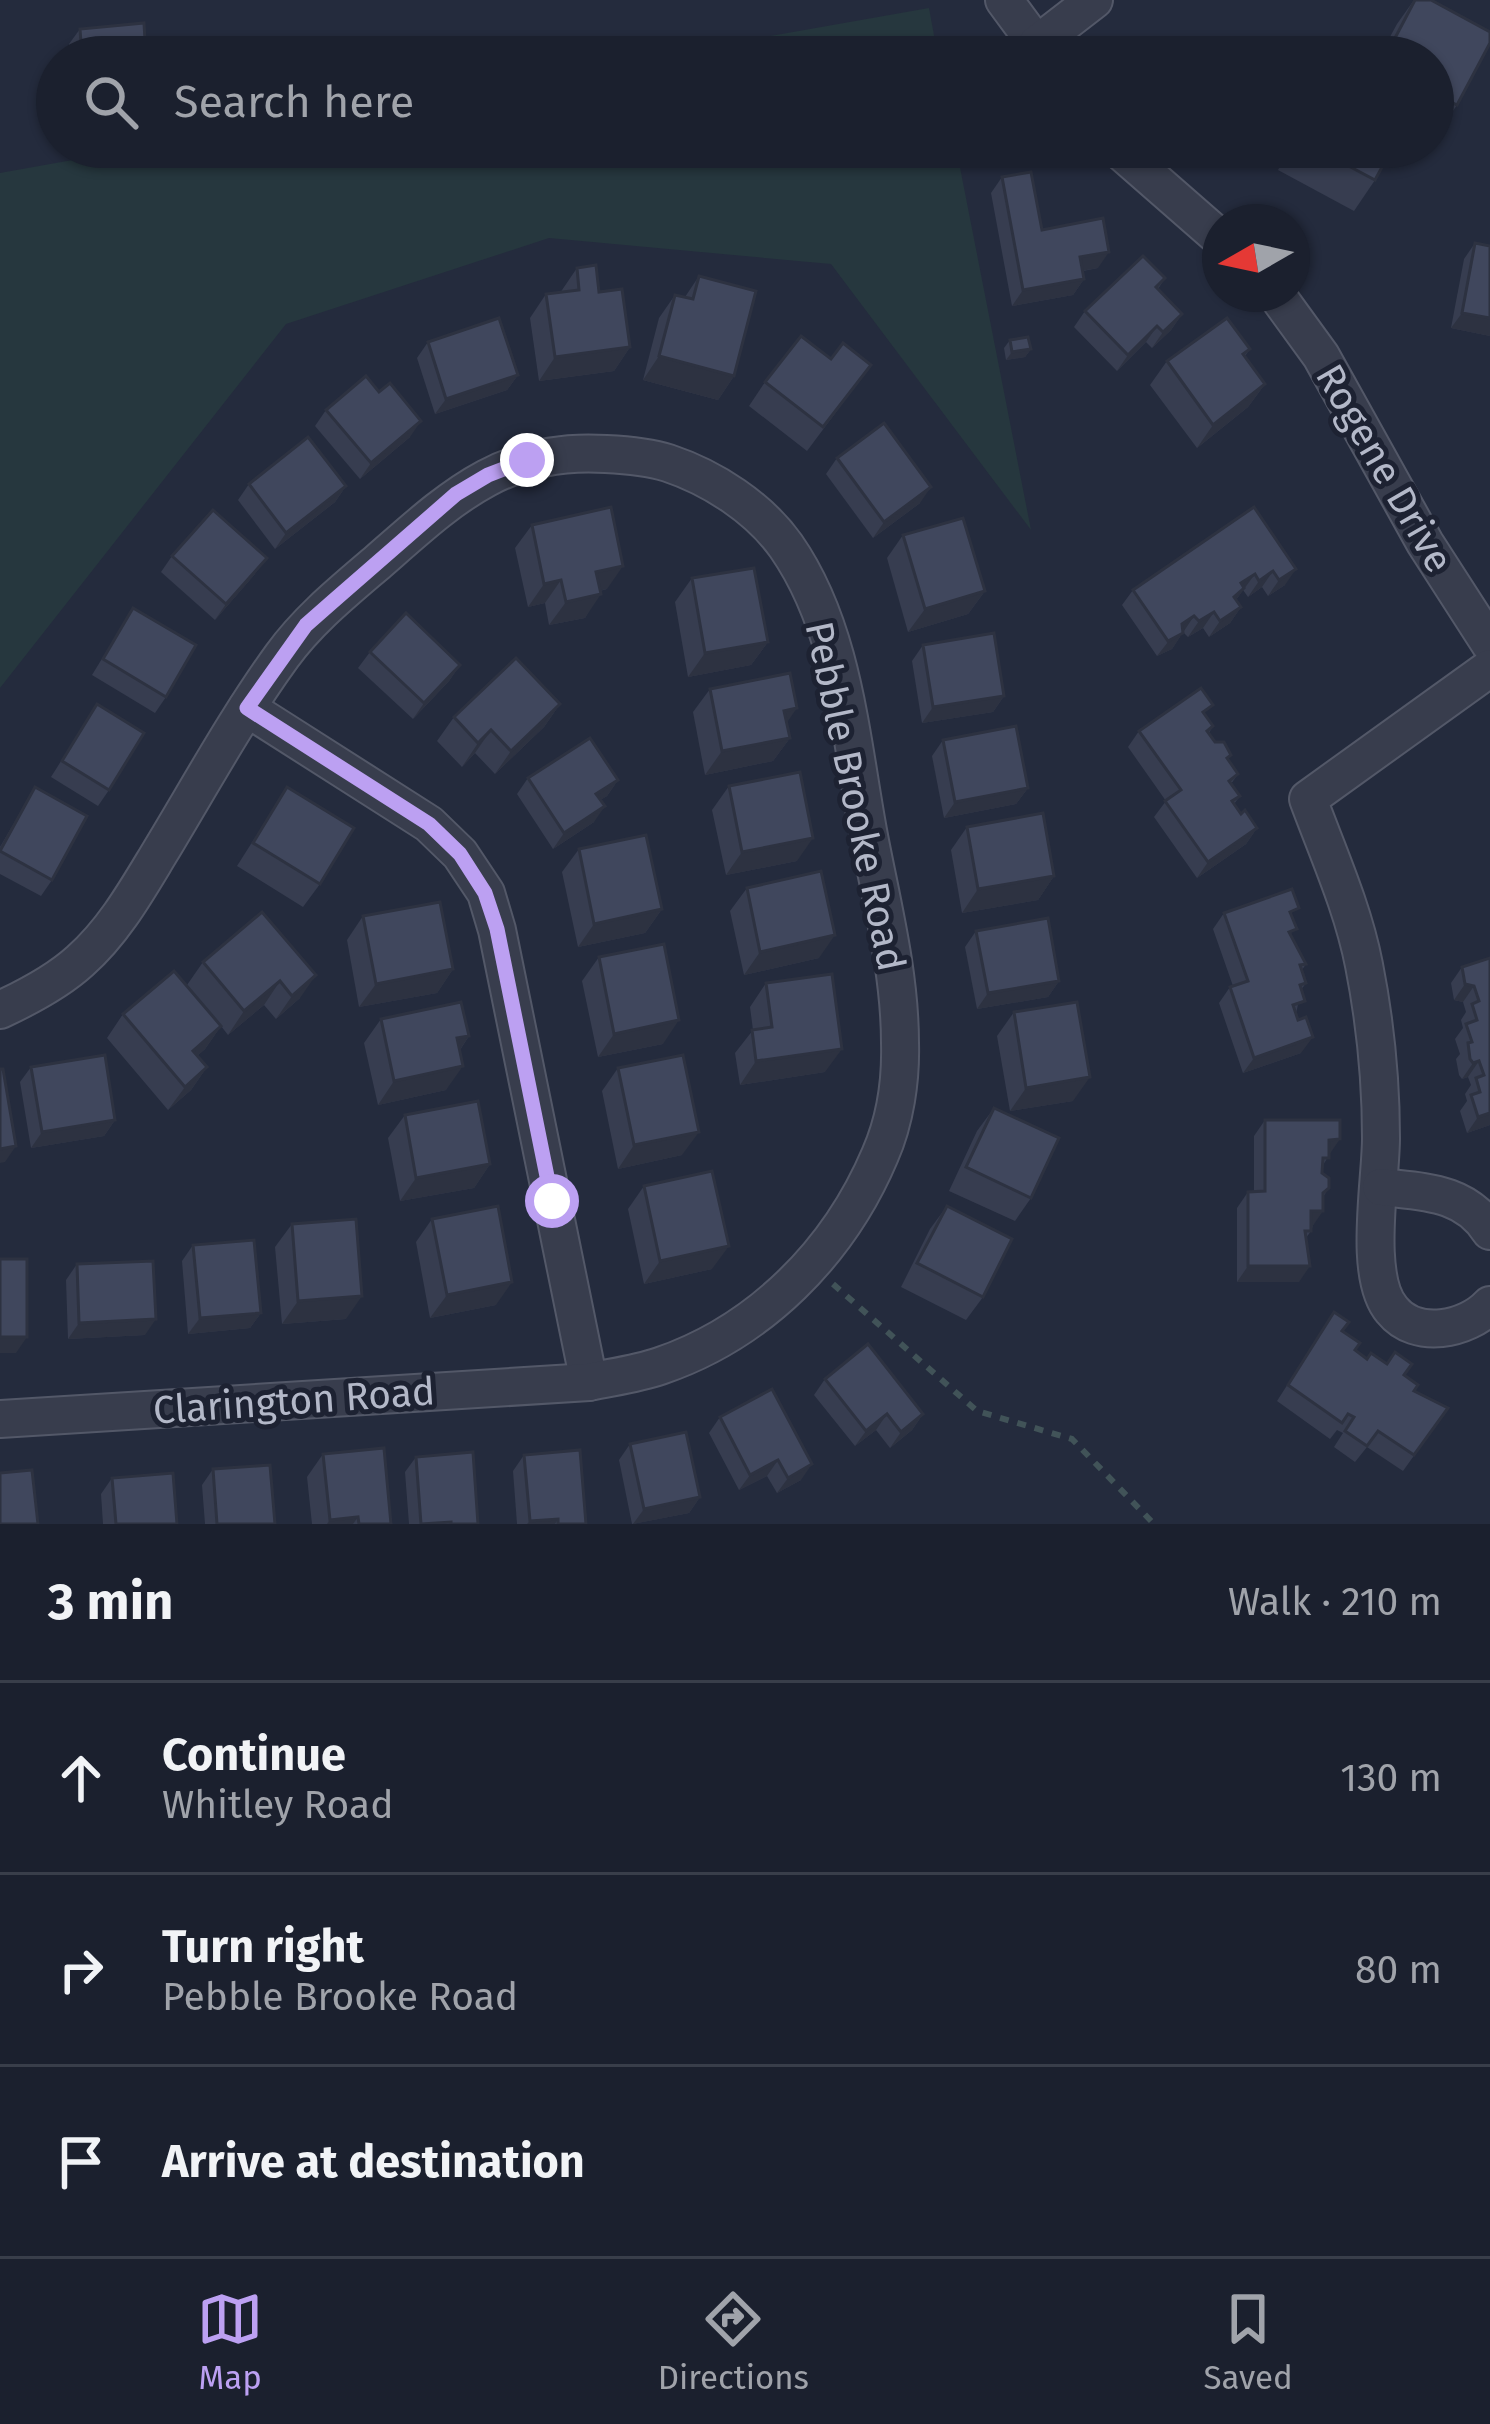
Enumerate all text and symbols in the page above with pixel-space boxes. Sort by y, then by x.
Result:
search box [36,36,1454,168]
icon: search [78,69,144,135]
text: Search here [174,75,414,129]
north arrow [1202,204,1310,312]
street label: Rogene Drive [1306,356,1462,581]
route end [500,433,554,487]
street label: Pebble Brooke Road [795,617,915,975]
route start [525,1174,579,1228]
street label: Clarington Road [152,1368,437,1434]
text: 3 min [48,1571,174,1633]
text: Walk · 210 m [1228,1579,1442,1625]
text: Continue [162,1728,346,1782]
icon: ahead [48,1745,114,1811]
text: 130 m [1340,1755,1442,1801]
text: Whitley Road [162,1782,394,1828]
text: Turn right [162,1920,364,1974]
icon: right [48,1937,114,2003]
text: 80 m [1355,1947,1442,1993]
text: Pebble Brooke Road [162,1974,518,2020]
icon: arrive [48,2129,114,2195]
text: Arrive at destination [162,2135,585,2189]
tab: Map [197,2286,263,2398]
tab: Directions [658,2286,809,2398]
tab: Saved [1203,2286,1293,2398]

